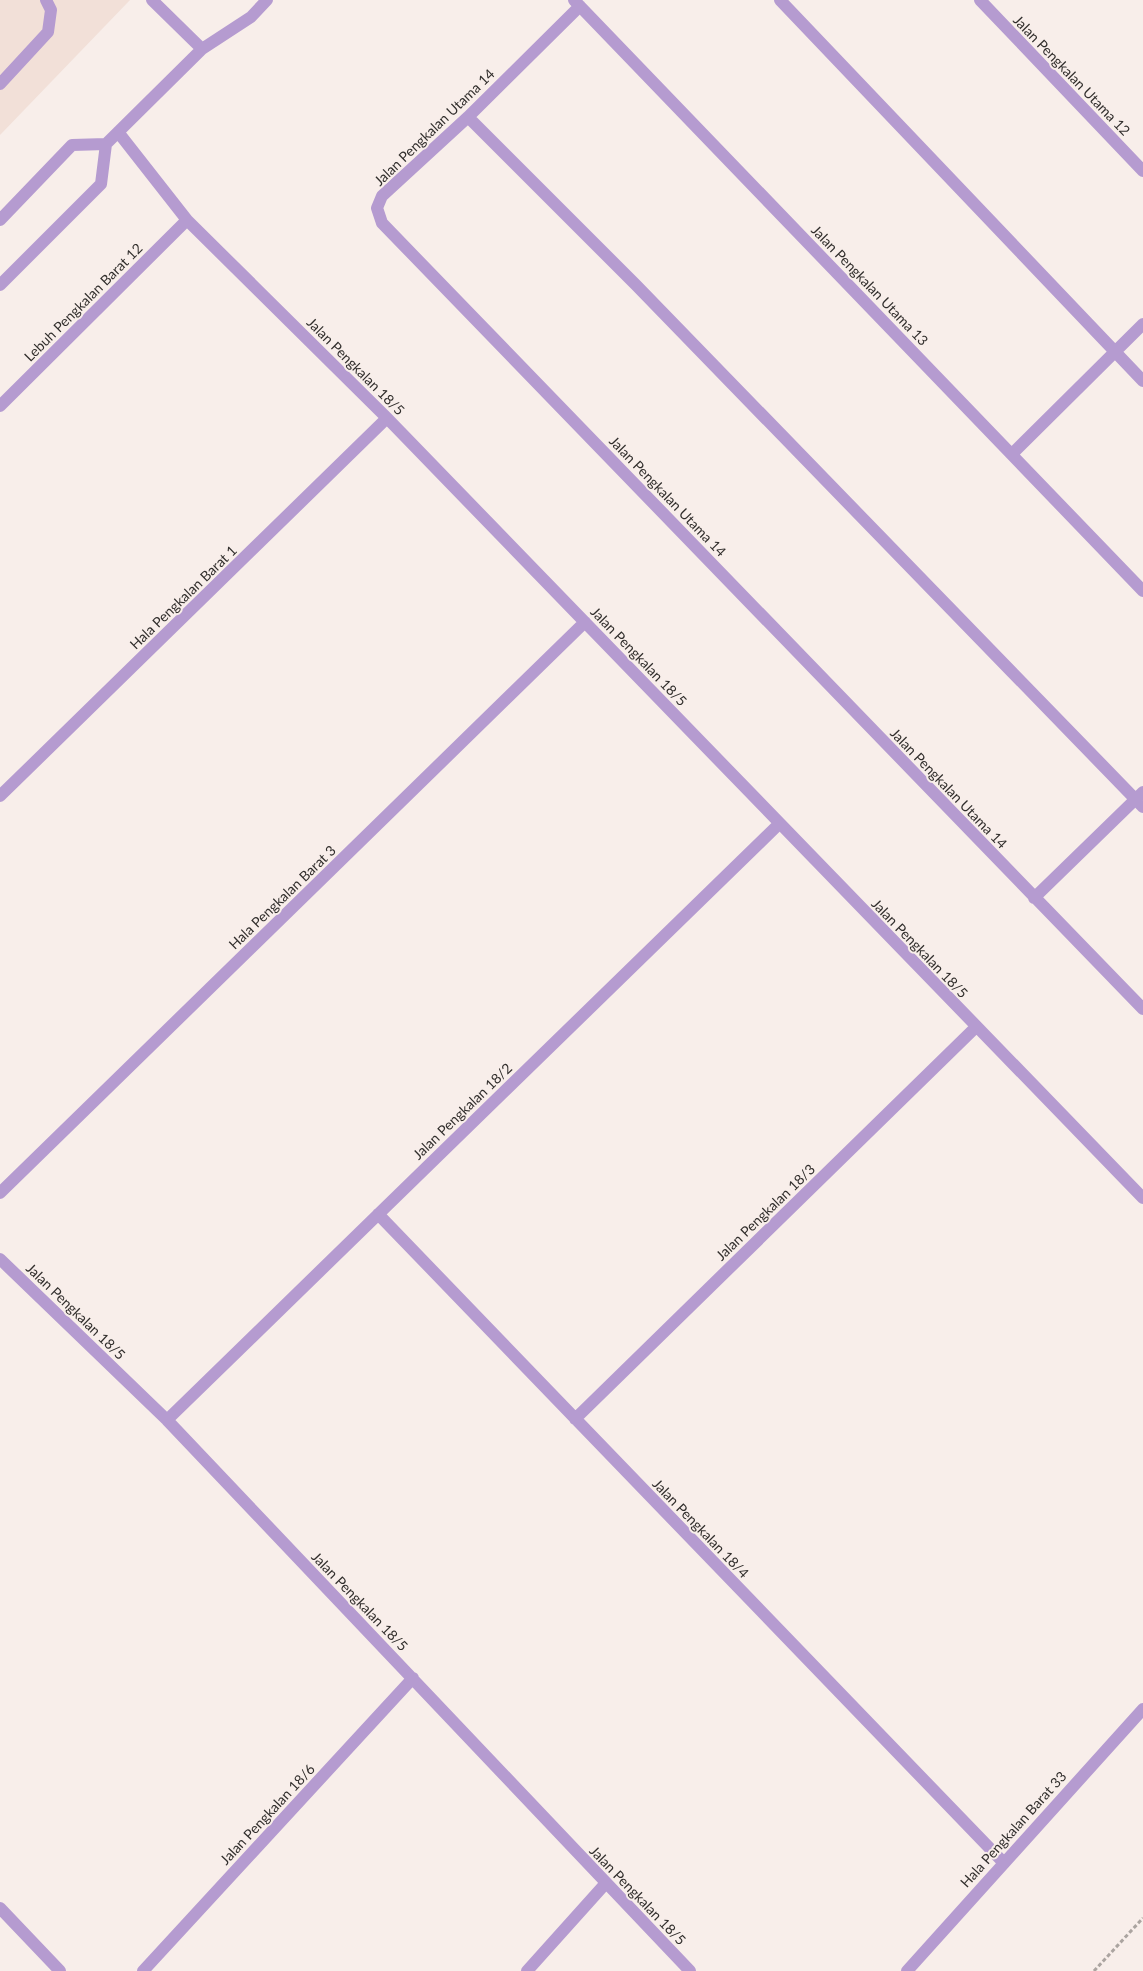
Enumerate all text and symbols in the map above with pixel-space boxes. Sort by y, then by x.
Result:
street label: Jalan Pengkalan Utama 12 [1010,11,1134,139]
street label: Jalan Pengkalan Utama 14 [370,65,498,189]
street label: Jalan Pengkalan Utama 13 [808,221,932,349]
street label: Lebuh Pengkalan Barat 12 [20,239,146,365]
street label: Jalan Pengkalan 18/5 [304,314,408,418]
street label: Jalan Pengkalan Utama 14 [606,432,730,560]
street label: Hala Pengkalan Barat 1 [126,542,240,652]
street label: Jalan Pengkalan 18/5 [587,603,691,709]
street label: Jalan Pengkalan Utama 14 [887,724,1011,852]
street label: Hala Pengkalan Barat 3 [225,842,339,952]
street label: Jalan Pengkalan 18/5 [868,895,972,1001]
street label: Jalan Pengkalan 18/2 [409,1059,515,1163]
street label: Jalan Pengkalan 18/3 [712,1160,818,1264]
street label: Jalan Pengkalan 18/5 [23,1259,129,1363]
street label: Jalan Pengkalan 18/4 [649,1475,753,1581]
street label: Jalan Pengkalan 18/5 [308,1548,412,1654]
street label: Jalan Pengkalan 18/6 [216,1760,318,1868]
street label: Hala Pengkalan Barat 33 [956,1768,1070,1890]
street label: Jalan Pengkalan 18/5 [586,1842,690,1948]

